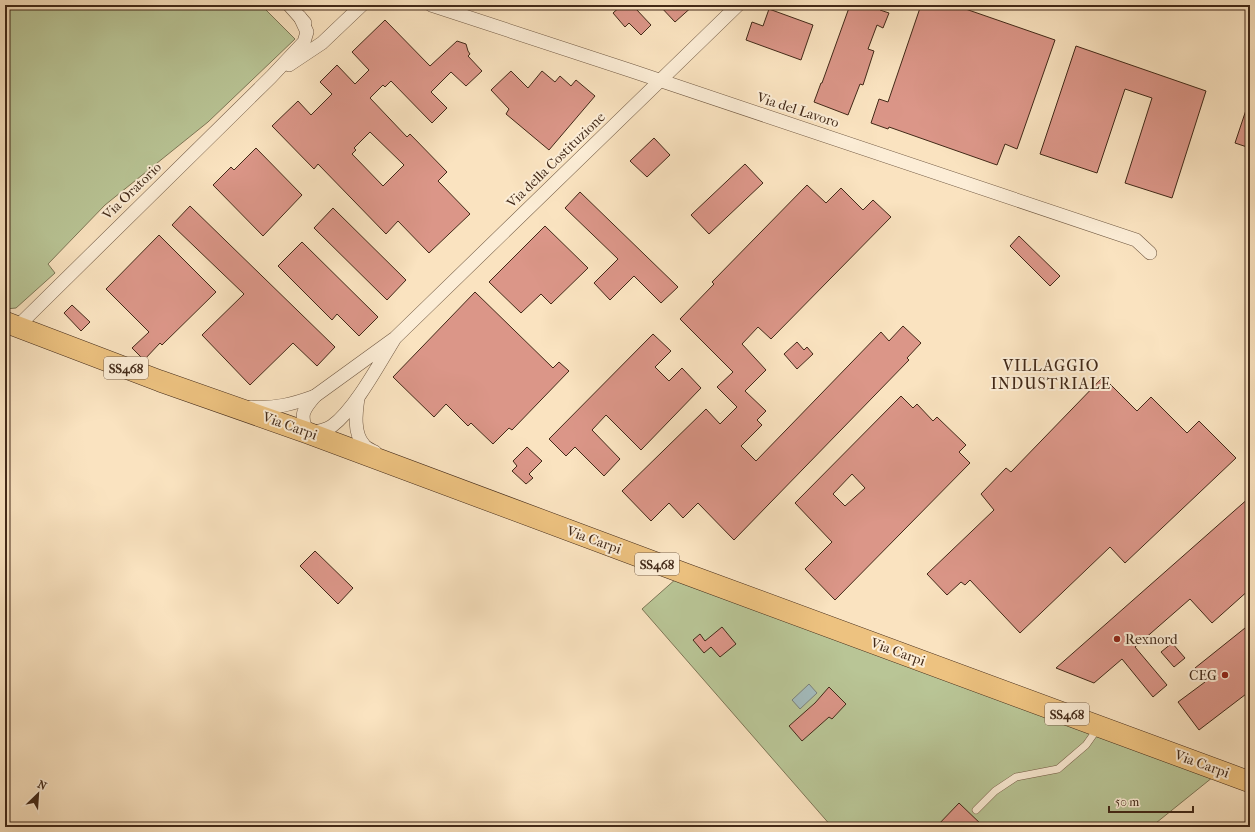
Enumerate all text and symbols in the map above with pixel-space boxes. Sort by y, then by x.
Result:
street label: Via del Lavoro [754,88,841,131]
street label: Via della Costituzione [503,109,609,212]
street label: Via Oratorio [98,159,165,224]
district label: VILLAGGIO INDUSTRIALE [991,356,1111,393]
road number: SS468 [104,357,148,379]
street label: Via Carpi [260,408,319,444]
street label: Via Carpi [564,522,623,558]
road number: SS468 [635,553,679,575]
place label: Rexnord [1125,631,1178,648]
street label: Via Carpi [868,634,927,670]
marker: Rexnord [1112,634,1122,644]
place label: CEG [1189,667,1217,684]
marker: CEG [1220,670,1230,680]
road number: SS468 [1045,703,1089,725]
street label: Via Carpi [1172,746,1231,782]
north arrow [18,774,58,814]
text: N [35,778,49,793]
scale bar [1109,788,1193,814]
text: 50 m [1115,795,1139,809]

